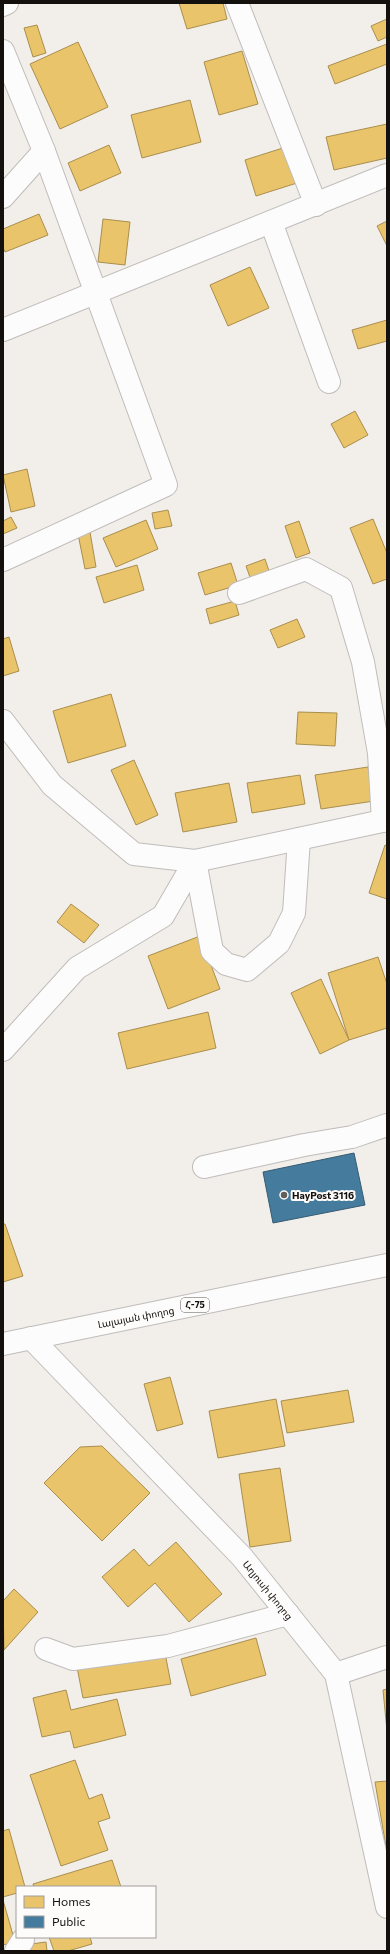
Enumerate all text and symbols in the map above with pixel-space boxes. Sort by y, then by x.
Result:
place label: HayPost 3116 [292,1189,354,1201]
marker: HayPost 3116 [279,1190,289,1200]
road number: Հ-75 [181,1298,209,1312]
street label: Լալայան փողոց [97,1304,175,1330]
street label: Աղյուսի փողոց [240,1558,296,1622]
legend [16,1886,156,1938]
text: Homes [52,1894,90,1908]
text: Public [52,1914,85,1928]

